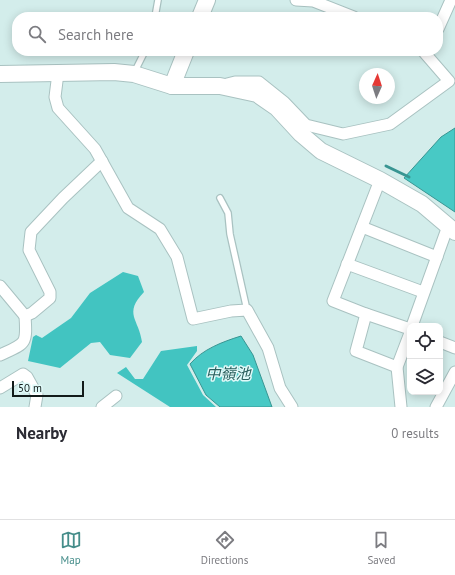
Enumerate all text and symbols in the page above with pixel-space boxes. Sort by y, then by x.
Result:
search box [12,12,443,56]
icon: search [26,23,48,45]
text: Search here [58,25,134,44]
north arrow [359,68,395,104]
map controls [407,323,443,395]
button: locate [407,323,443,359]
button: layers [407,359,443,395]
water label: 中嶺池 [205,364,252,383]
scale bar [12,379,84,398]
text: 50 m [18,381,42,395]
text: Nearby [16,422,67,444]
text: 0 results [391,425,439,442]
tab: Map [60,529,82,567]
tab: Directions [201,529,248,567]
tab: Saved [367,529,395,567]

